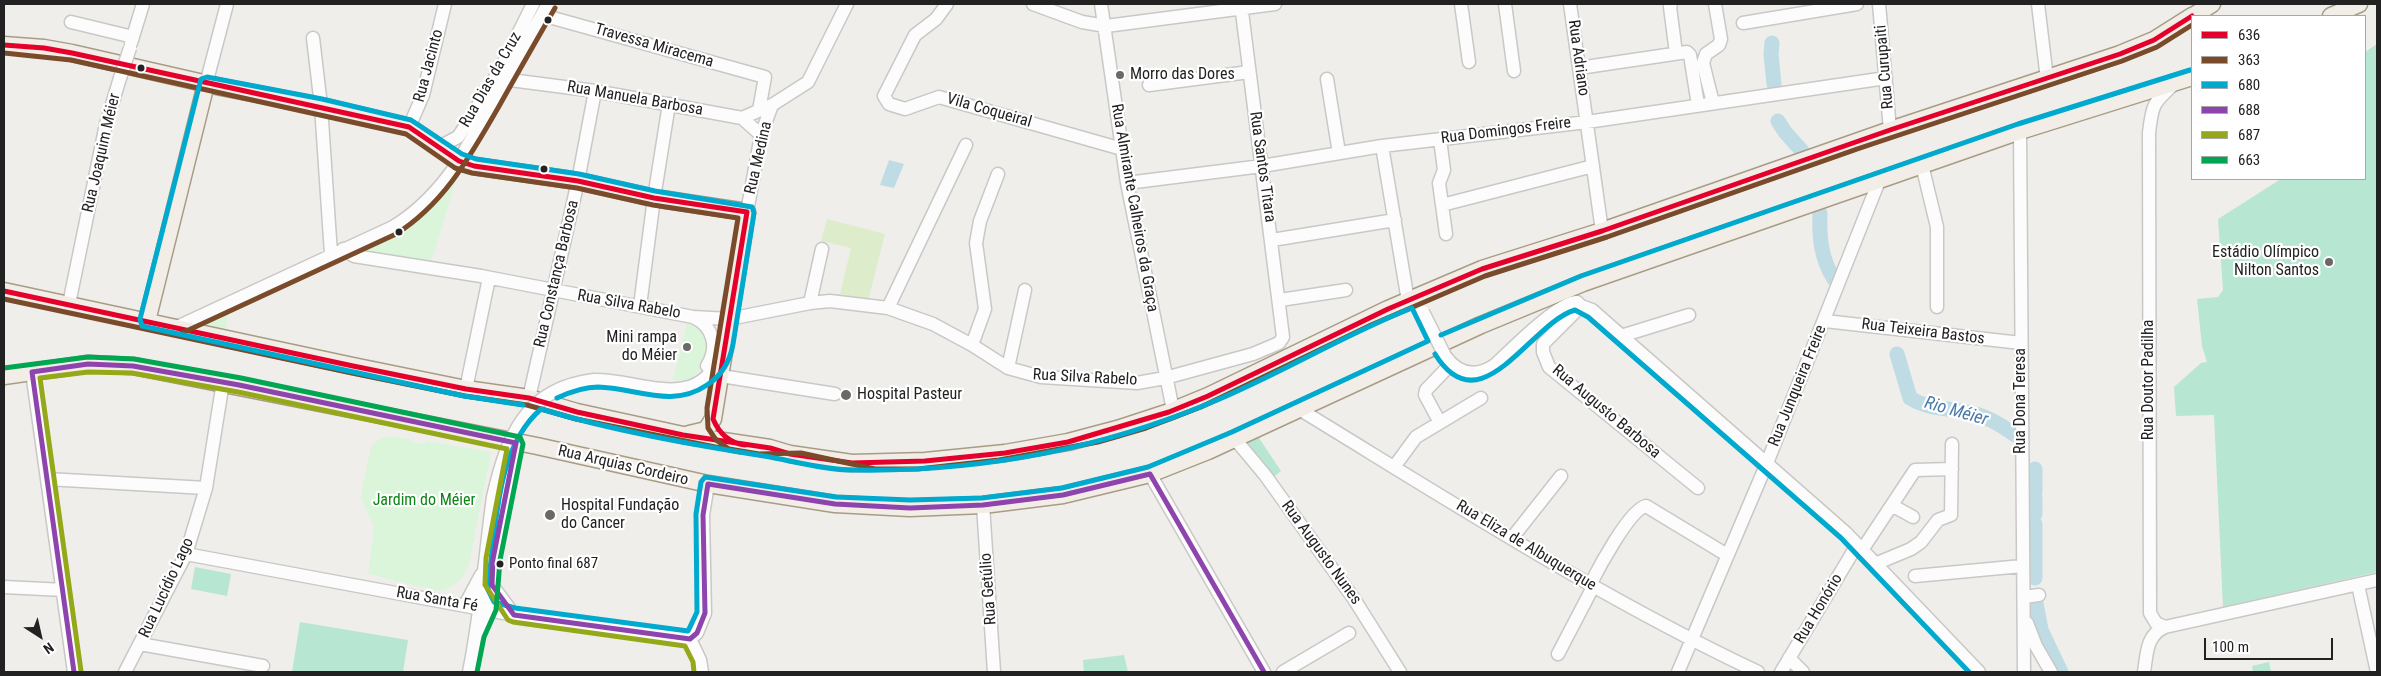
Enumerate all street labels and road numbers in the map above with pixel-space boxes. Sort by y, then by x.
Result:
street label: Rua Adriano [1563,19,1593,97]
street label: Travessa Miracema [592,20,716,72]
street label: Rua Curupaiti [1872,24,1898,110]
street label: Rua Jacinto [410,28,448,104]
street label: Rua Dias da Cruz [456,29,526,131]
street label: Rua Manuela Barbosa [566,78,704,120]
street label: Vila Coqueiral [944,90,1034,132]
street label: Rua Joaquim Méier [79,92,125,214]
street label: Rua Almirante Calheiros da Graça [1106,102,1162,314]
street label: Rua Santos Titara [1245,110,1279,224]
street label: Rua Domingos Freire [1440,114,1572,148]
street label: Rua Medina [741,120,777,196]
street label: Rua Constança Barbosa [531,198,583,350]
street label: Rua Silva Rabelo [576,286,682,324]
street label: Rua Teixeira Bastos [1860,315,1986,349]
street label: Rua Doutor Padilha [2139,320,2159,440]
street label: Rua Junqueira Freire [1765,323,1831,449]
street label: Rua Dona Teresa [2011,348,2031,454]
street label: Rua Augusto Barbosa [1548,361,1664,463]
street label: Rua Silva Rabelo [1032,366,1138,390]
street label: Rua Arquias Cordeiro [556,442,690,490]
street label: Rua Augusto Nunes [1277,497,1365,609]
street label: Rua Eliza de Albuquerque [1452,497,1600,595]
street label: Rua Lucídio Lago [135,535,199,641]
street label: Rua Getúlio [977,552,1001,626]
street label: Rua Honório [1791,571,1847,647]
street label: Rua Santa Fé [395,583,479,617]

